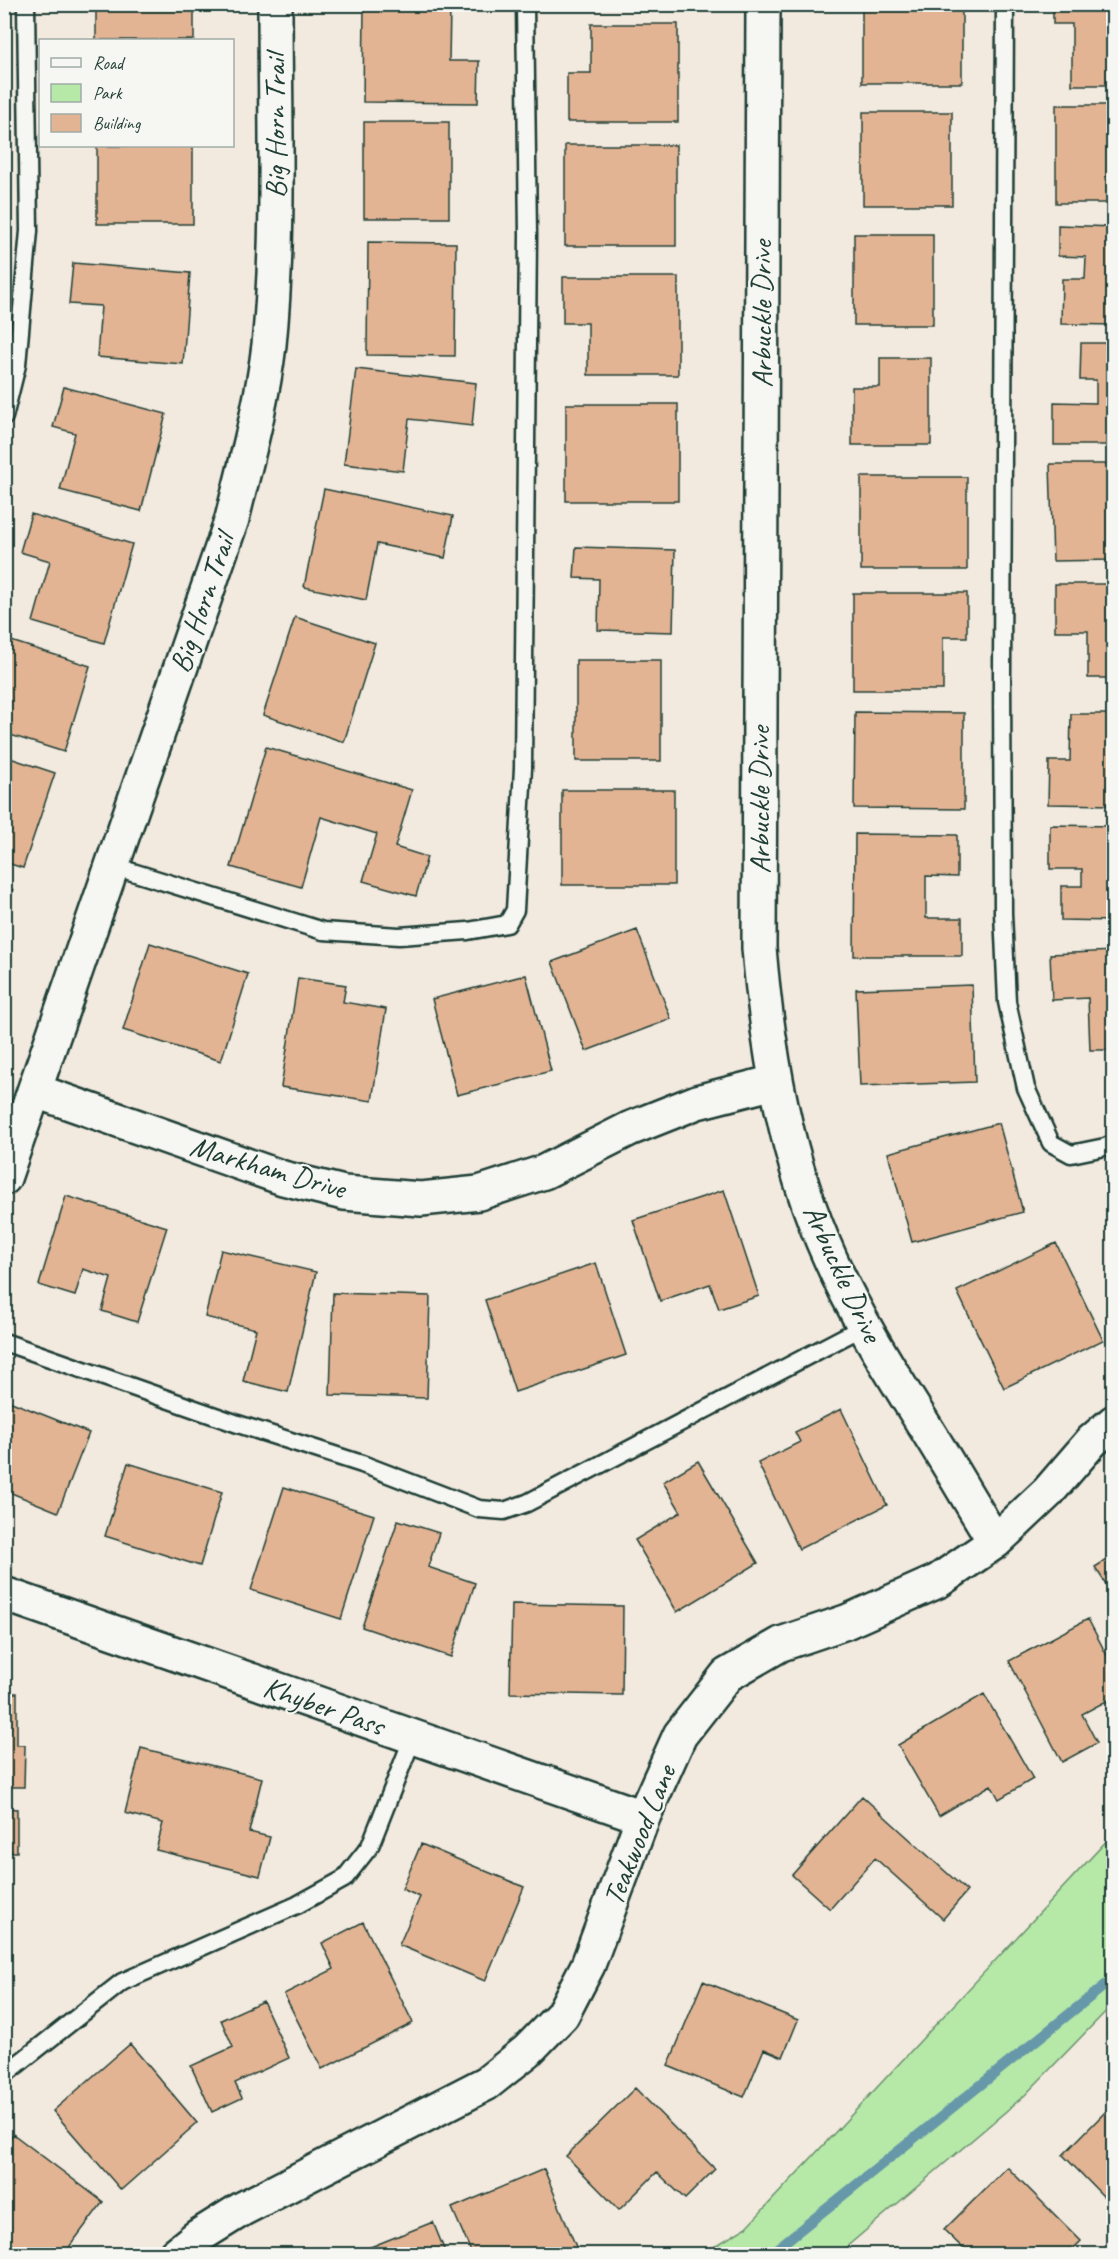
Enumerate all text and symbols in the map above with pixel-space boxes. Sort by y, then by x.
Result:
legend [39,39,234,147]
street label: Big Horn Trail [256,49,294,198]
text: Road [93,52,126,74]
text: Park [93,82,123,104]
text: Building [93,112,142,134]
street label: Arbuckle Drive [742,238,780,388]
street label: Big Horn Trail [161,524,245,678]
street label: Arbuckle Drive [740,724,778,874]
street label: Markham Drive [186,1127,352,1208]
street label: Arbuckle Drive [795,1198,892,1350]
street label: Khyber Pass [259,1668,392,1745]
street label: Teakwood Lane [594,1757,685,1911]

